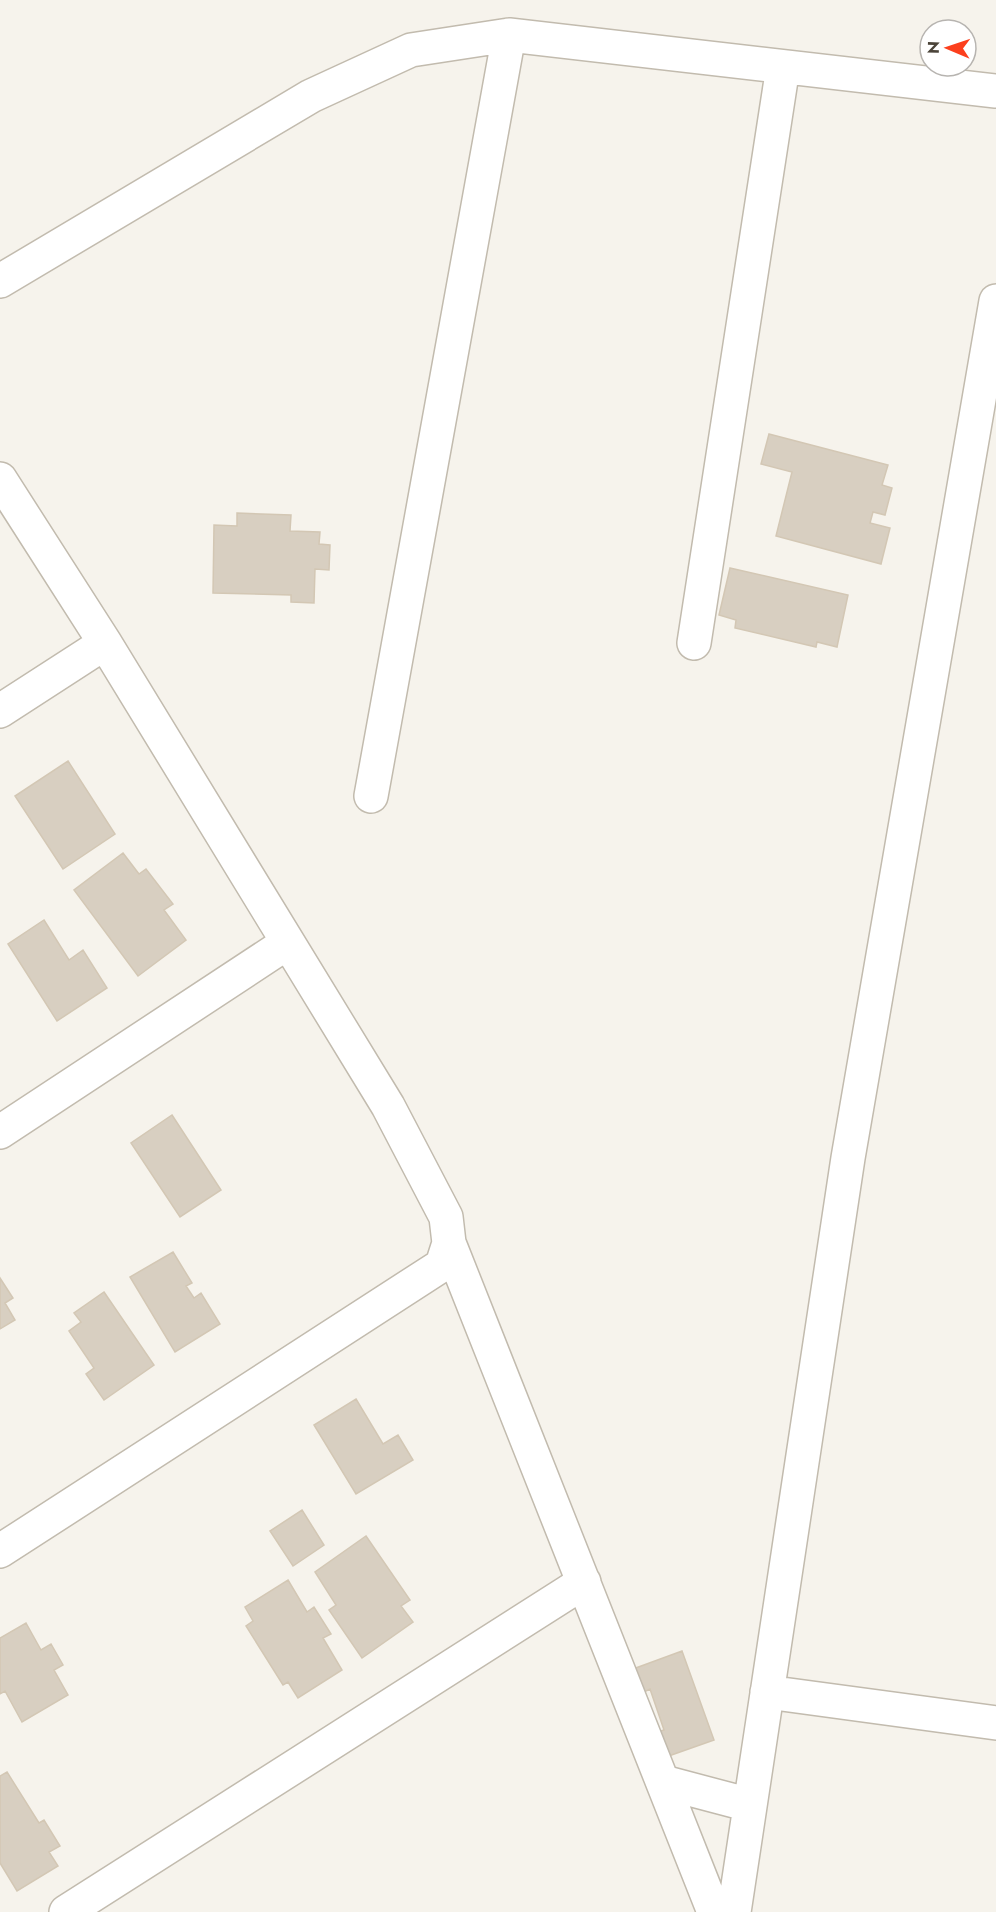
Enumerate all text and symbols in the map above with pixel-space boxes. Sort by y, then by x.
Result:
north arrow [918,18,978,78]
text: N [922,41,945,54]

